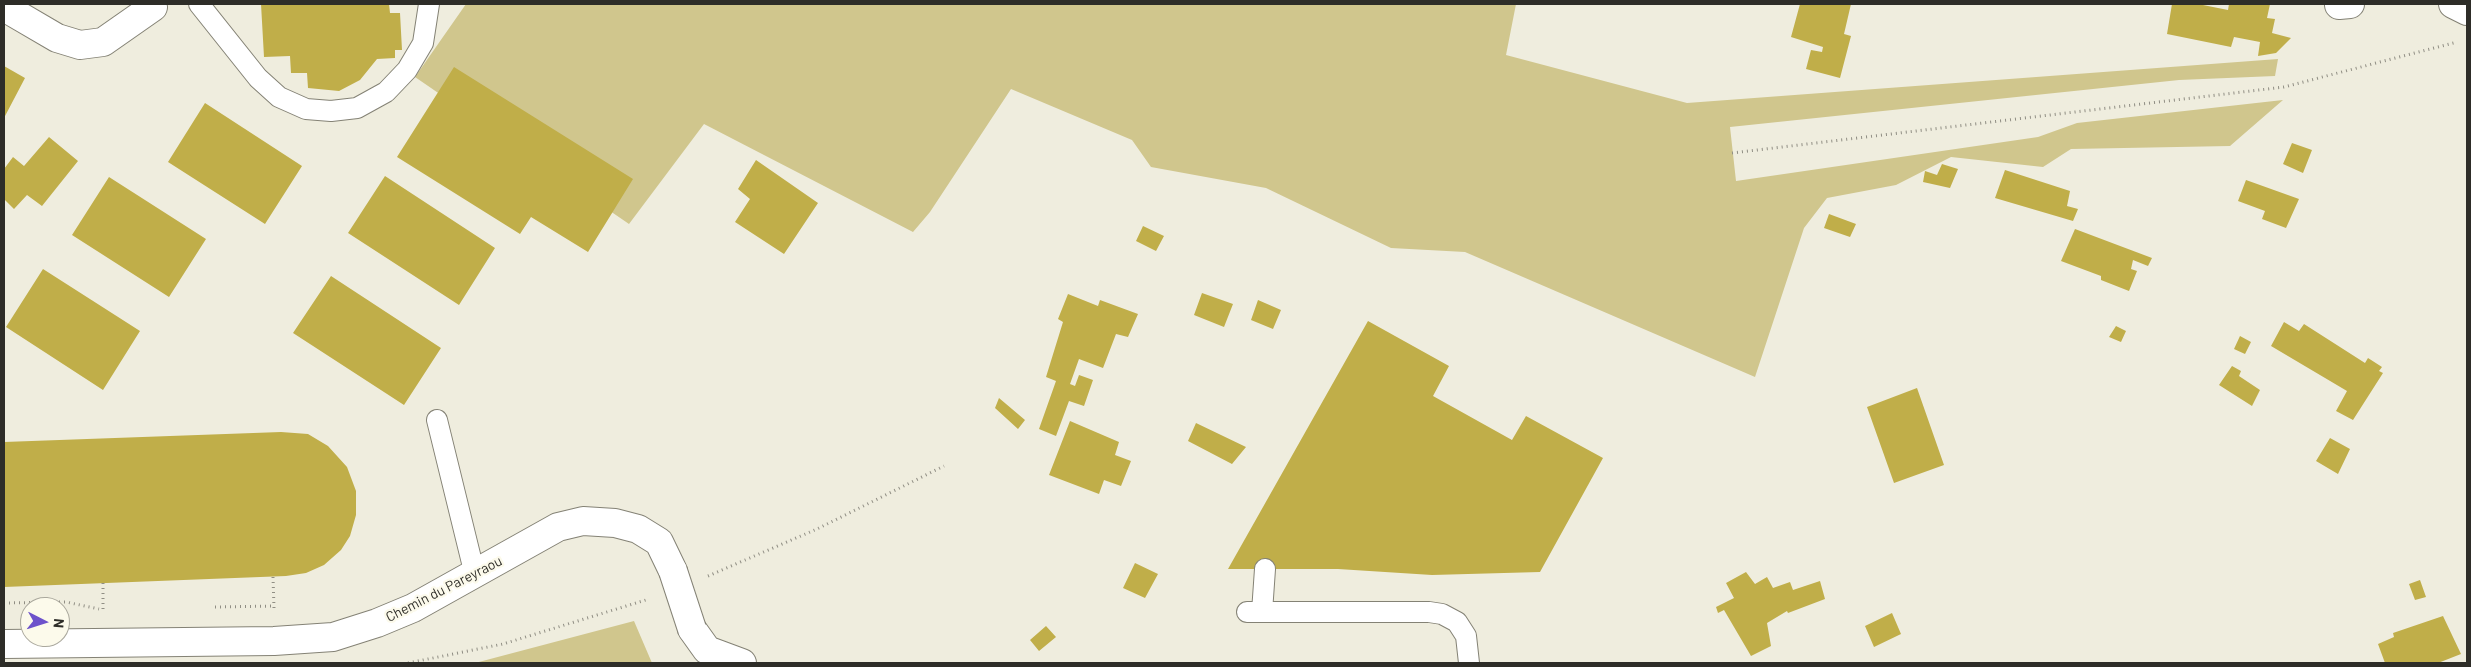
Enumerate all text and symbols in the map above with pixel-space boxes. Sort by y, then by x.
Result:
street label: Chemin du Pareyraou [383,552,505,626]
north arrow [20,597,70,647]
text: N [51,618,68,629]

